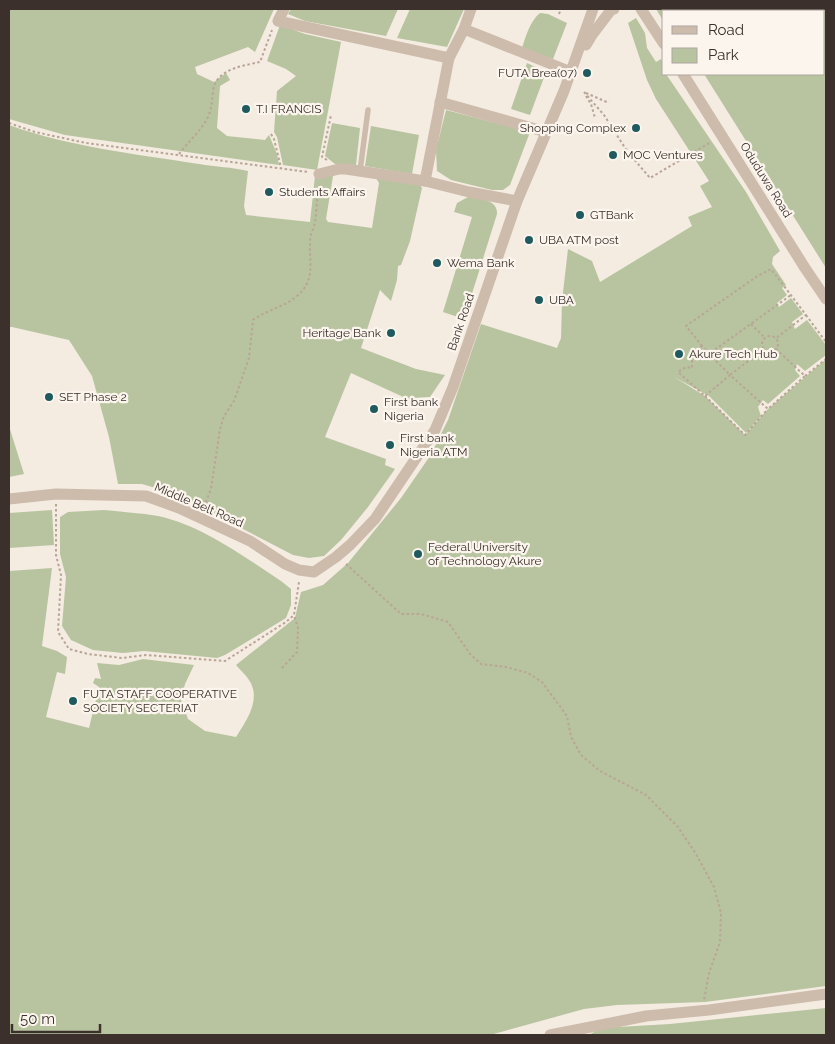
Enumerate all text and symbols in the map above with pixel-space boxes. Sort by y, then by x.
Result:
legend [662,10,825,75]
text: Road [708,21,744,39]
text: Park [708,46,739,64]
place label: FUTA Brea(07) [498,66,577,80]
marker: FUTA Brea(07) [581,67,593,79]
place label: T.I FRANCIS [256,102,322,116]
marker: T.I FRANCIS [240,103,252,115]
place label: Shopping Complex [520,121,626,135]
marker: Shopping Complex [630,122,642,134]
street label: Oduduwa Road [737,140,795,220]
place label: MOC Ventures [623,148,703,162]
marker: MOC Ventures [607,149,619,161]
place label: Students Affairs [279,185,366,199]
marker: Students Affairs [263,186,275,198]
place label: GTBank [590,208,634,222]
marker: GTBank [574,209,586,221]
place label: UBA ATM post [539,233,619,247]
marker: UBA ATM post [523,234,535,246]
place label: Wema Bank [447,256,515,270]
marker: Wema Bank [431,257,443,269]
street label: Bank Road [445,291,477,353]
place label: UBA [549,293,574,307]
marker: UBA [533,294,545,306]
place label: Heritage Bank [302,326,382,340]
marker: Heritage Bank [385,327,397,339]
place label: Akure Tech Hub [689,347,777,361]
marker: Akure Tech Hub [673,348,685,360]
place label: SET Phase 2 [59,390,127,404]
marker: SET Phase 2 [43,391,55,403]
place label: First bank Nigeria [384,395,439,423]
marker: First bank Nigeria [368,403,380,415]
place label: First bank Nigeria ATM [400,431,468,459]
marker: First bank Nigeria ATM [384,439,396,451]
street label: Middle Belt Road [152,480,246,530]
place label: Federal University of Technology Akure [428,540,542,568]
marker: Federal University of Technology Akure [412,548,424,560]
place label: FUTA STAFF COOPERATIVE SOCIETY SECTERIAT [83,687,237,715]
marker: FUTA STAFF COOPERATIVE SOCIETY SECTERIAT [67,695,79,707]
scale bar [12,1002,100,1034]
text: 50 m [20,1010,55,1028]

